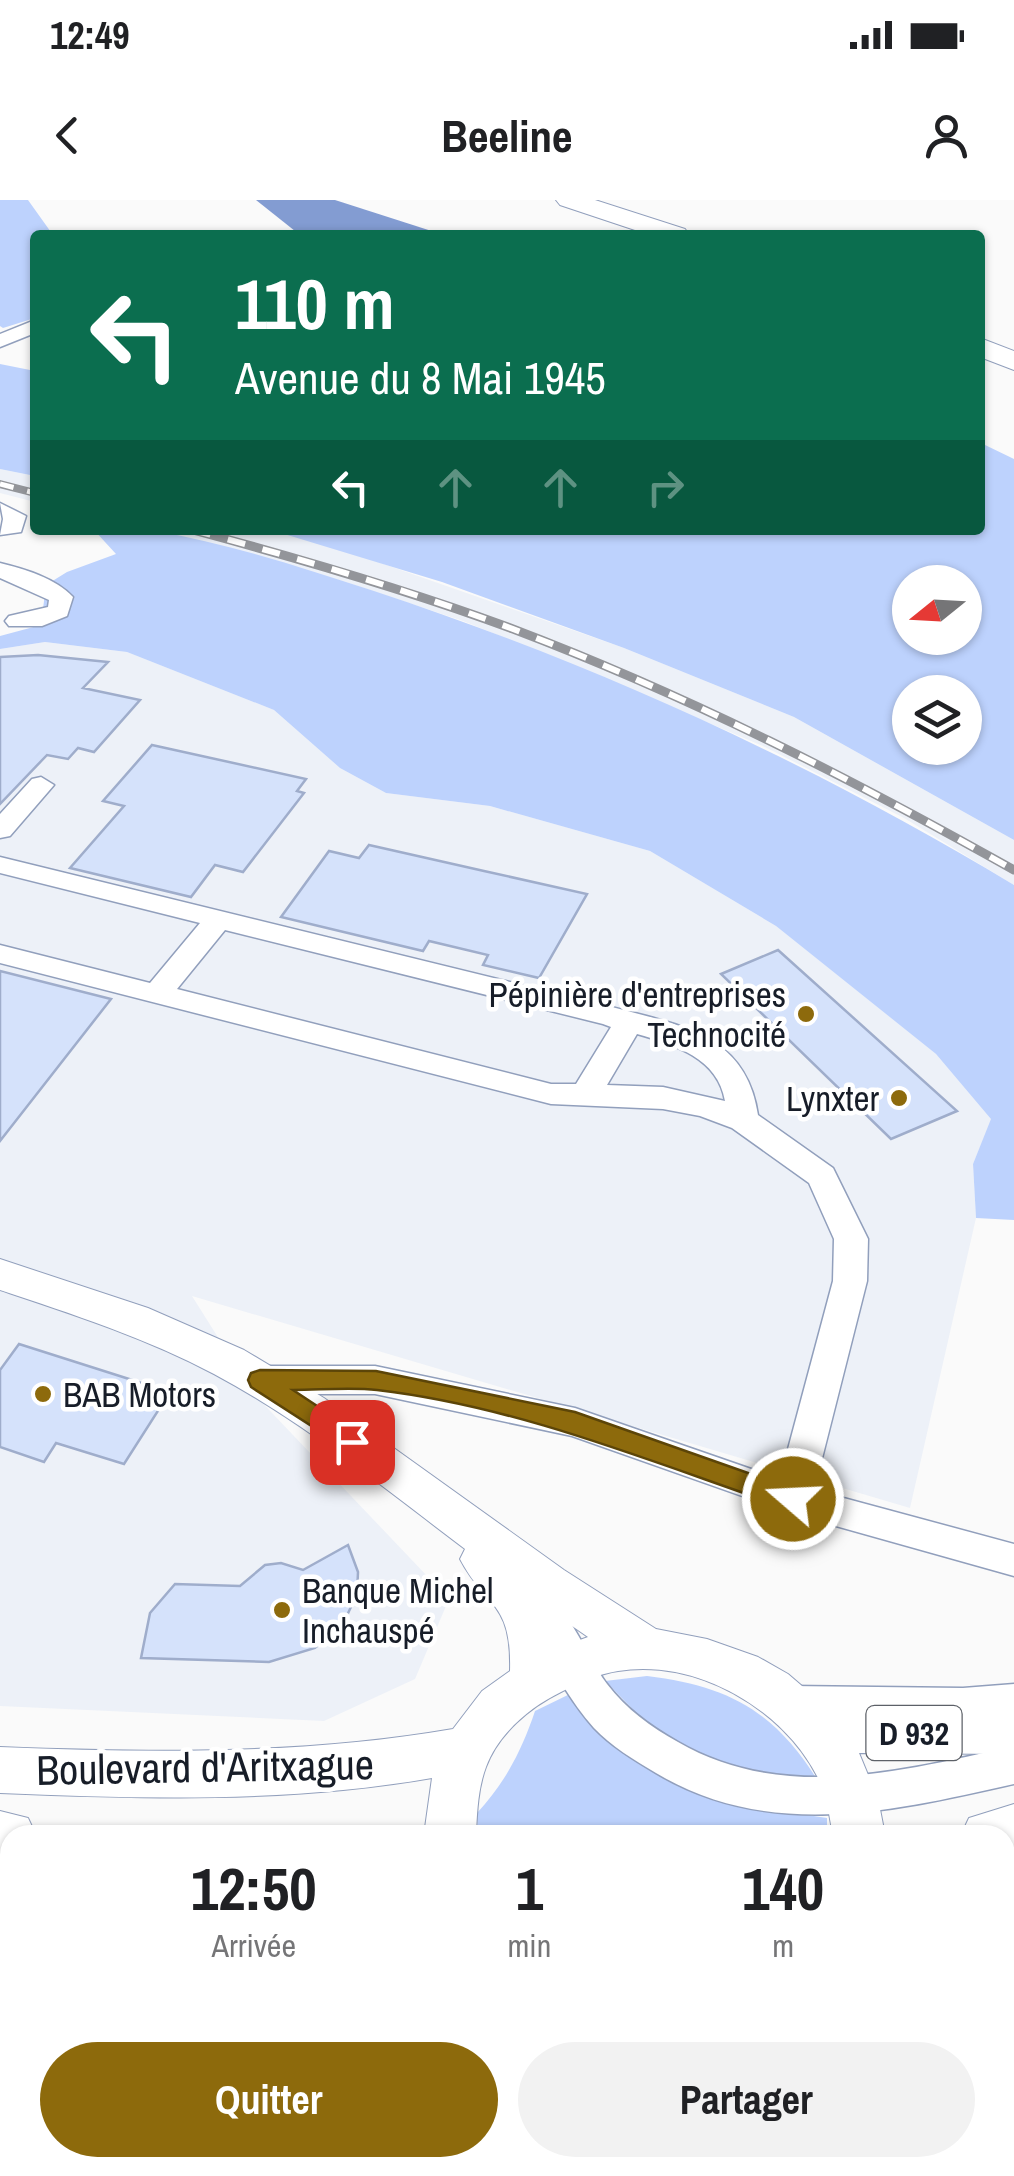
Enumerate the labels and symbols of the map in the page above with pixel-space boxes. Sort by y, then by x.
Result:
north arrow [892,565,982,655]
place label: Pépinière d'entreprises Technocité [489,971,786,1058]
marker: Pépinière d'entreprises Technocité [795,1003,817,1025]
place label: Lynxter [786,1075,879,1122]
marker: Lynxter [888,1087,910,1109]
place label: BAB Motors [63,1371,216,1418]
marker: BAB Motors [32,1383,54,1405]
pin [310,1400,395,1485]
position arrow [741,1447,845,1551]
place label: Banque Michel Inchauspé [302,1567,493,1654]
marker: Banque Michel Inchauspé [271,1599,293,1621]
road number: D 932 [866,1706,962,1760]
street label: Boulevard d'Aritxague [36,1736,374,1798]

